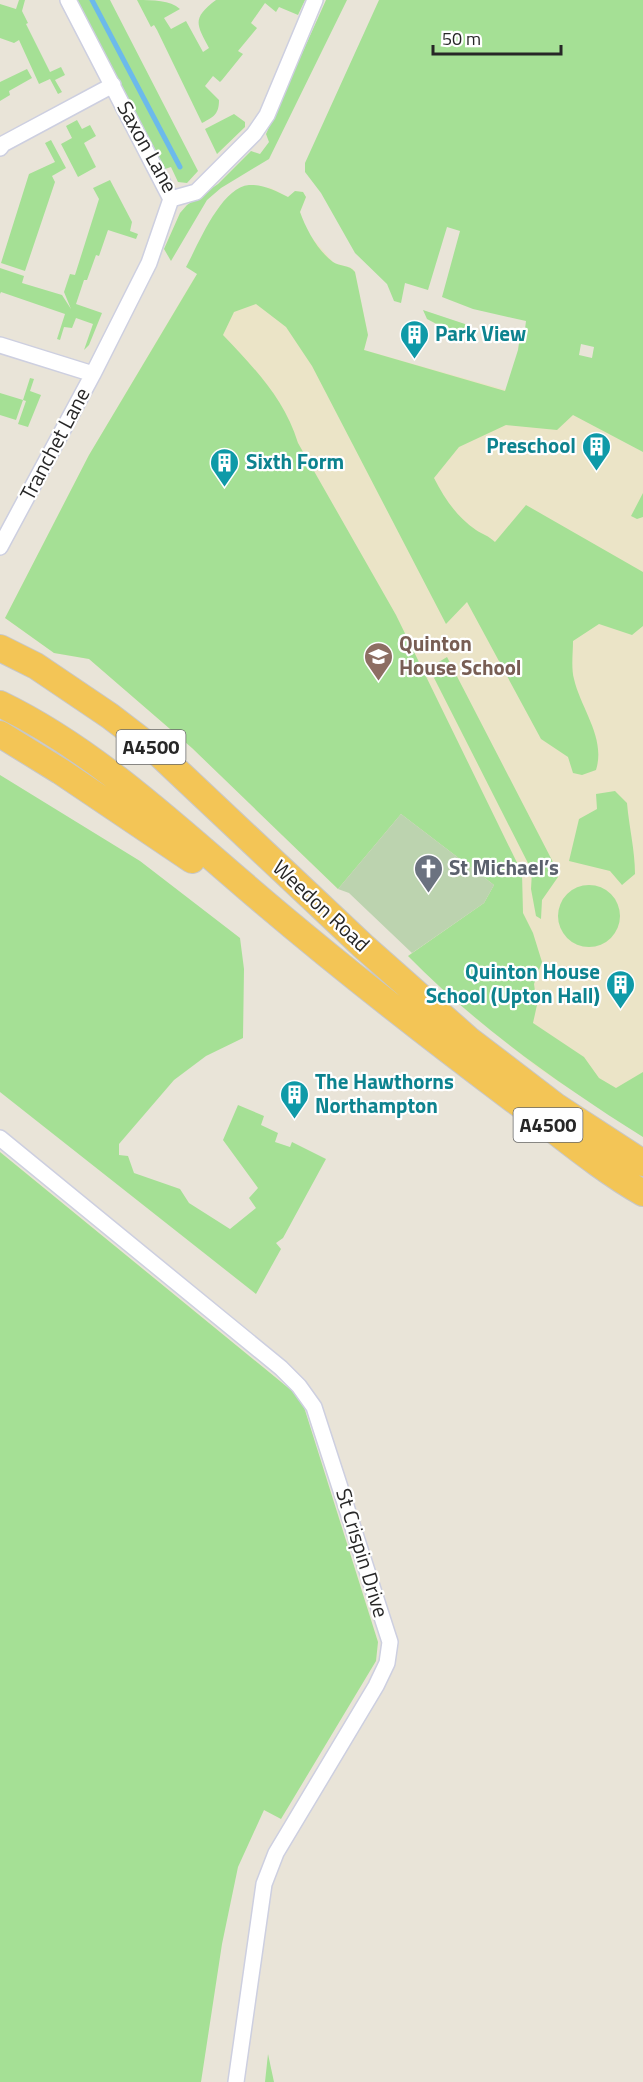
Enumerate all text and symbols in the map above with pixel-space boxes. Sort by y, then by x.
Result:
scale bar [433,18,560,56]
text: 50 m [442,25,481,52]
street label: Saxon Lane [109,95,186,198]
place label: Park View [435,317,526,349]
building icon: Park View [398,318,430,360]
street label: Tranchet Lane [11,381,97,506]
place label: Preschool [486,429,576,461]
building icon: Preschool [581,430,613,472]
place label: Sixth Form [246,445,344,477]
building icon: Sixth Form [209,446,241,488]
place label: Quinton House School [399,627,522,683]
school or university icon: Quinton House School [362,640,394,682]
road number: A4500 [116,730,186,764]
place label: St Michael’s [449,851,559,883]
street label: Weedon Road [266,852,378,959]
church icon: St Michael’s [412,852,444,894]
place label: Quinton House School (Upton Hall) [426,955,600,1011]
building icon: Quinton House School (Upton Hall) [605,968,637,1010]
place label: The Hawthorns Northampton [315,1065,454,1121]
building icon: The Hawthorns Northampton [278,1078,310,1120]
road number: A4500 [514,1108,582,1142]
street label: St Crispin Drive [328,1484,398,1621]

